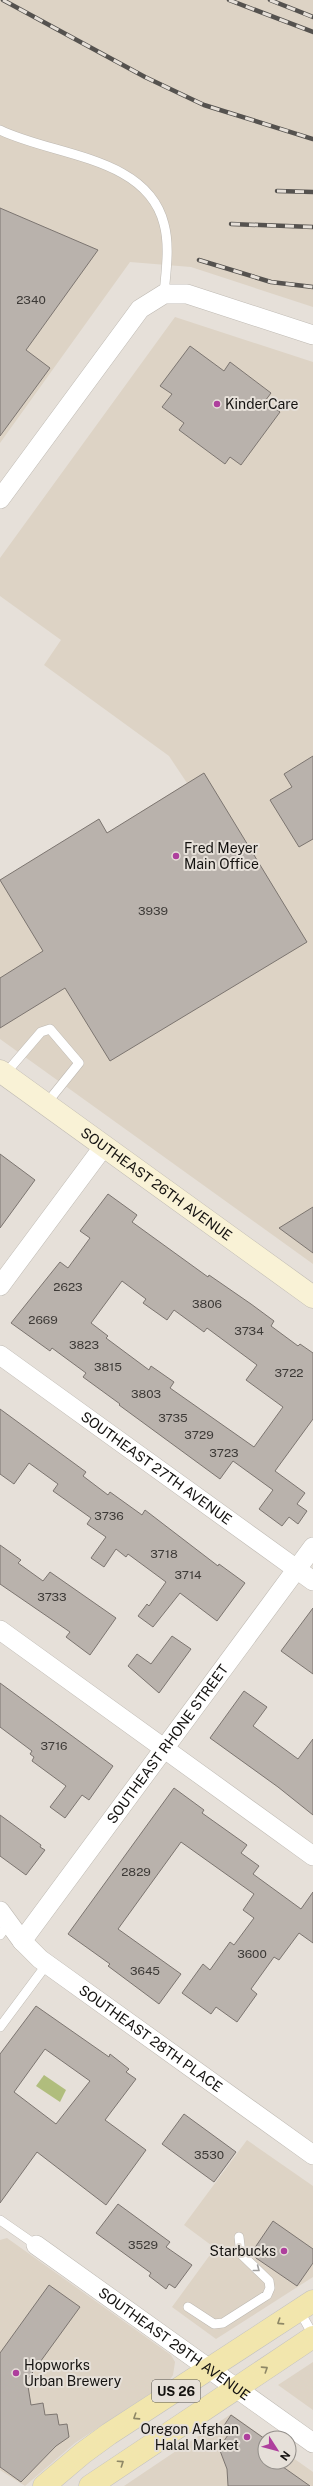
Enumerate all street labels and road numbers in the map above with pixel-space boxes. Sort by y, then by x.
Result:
street label: SOUTHEAST 26TH AVENUE [78,1124,235,1244]
street label: SOUTHEAST 27TH AVENUE [78,1408,235,1528]
street label: SOUTHEAST RHONE STREET [104,1661,231,1827]
street label: SOUTHEAST 28TH PLACE [76,1982,225,2095]
street label: SOUTHEAST 29TH AVENUE [95,2284,253,2403]
road number: US 26 [152,2380,200,2402]

